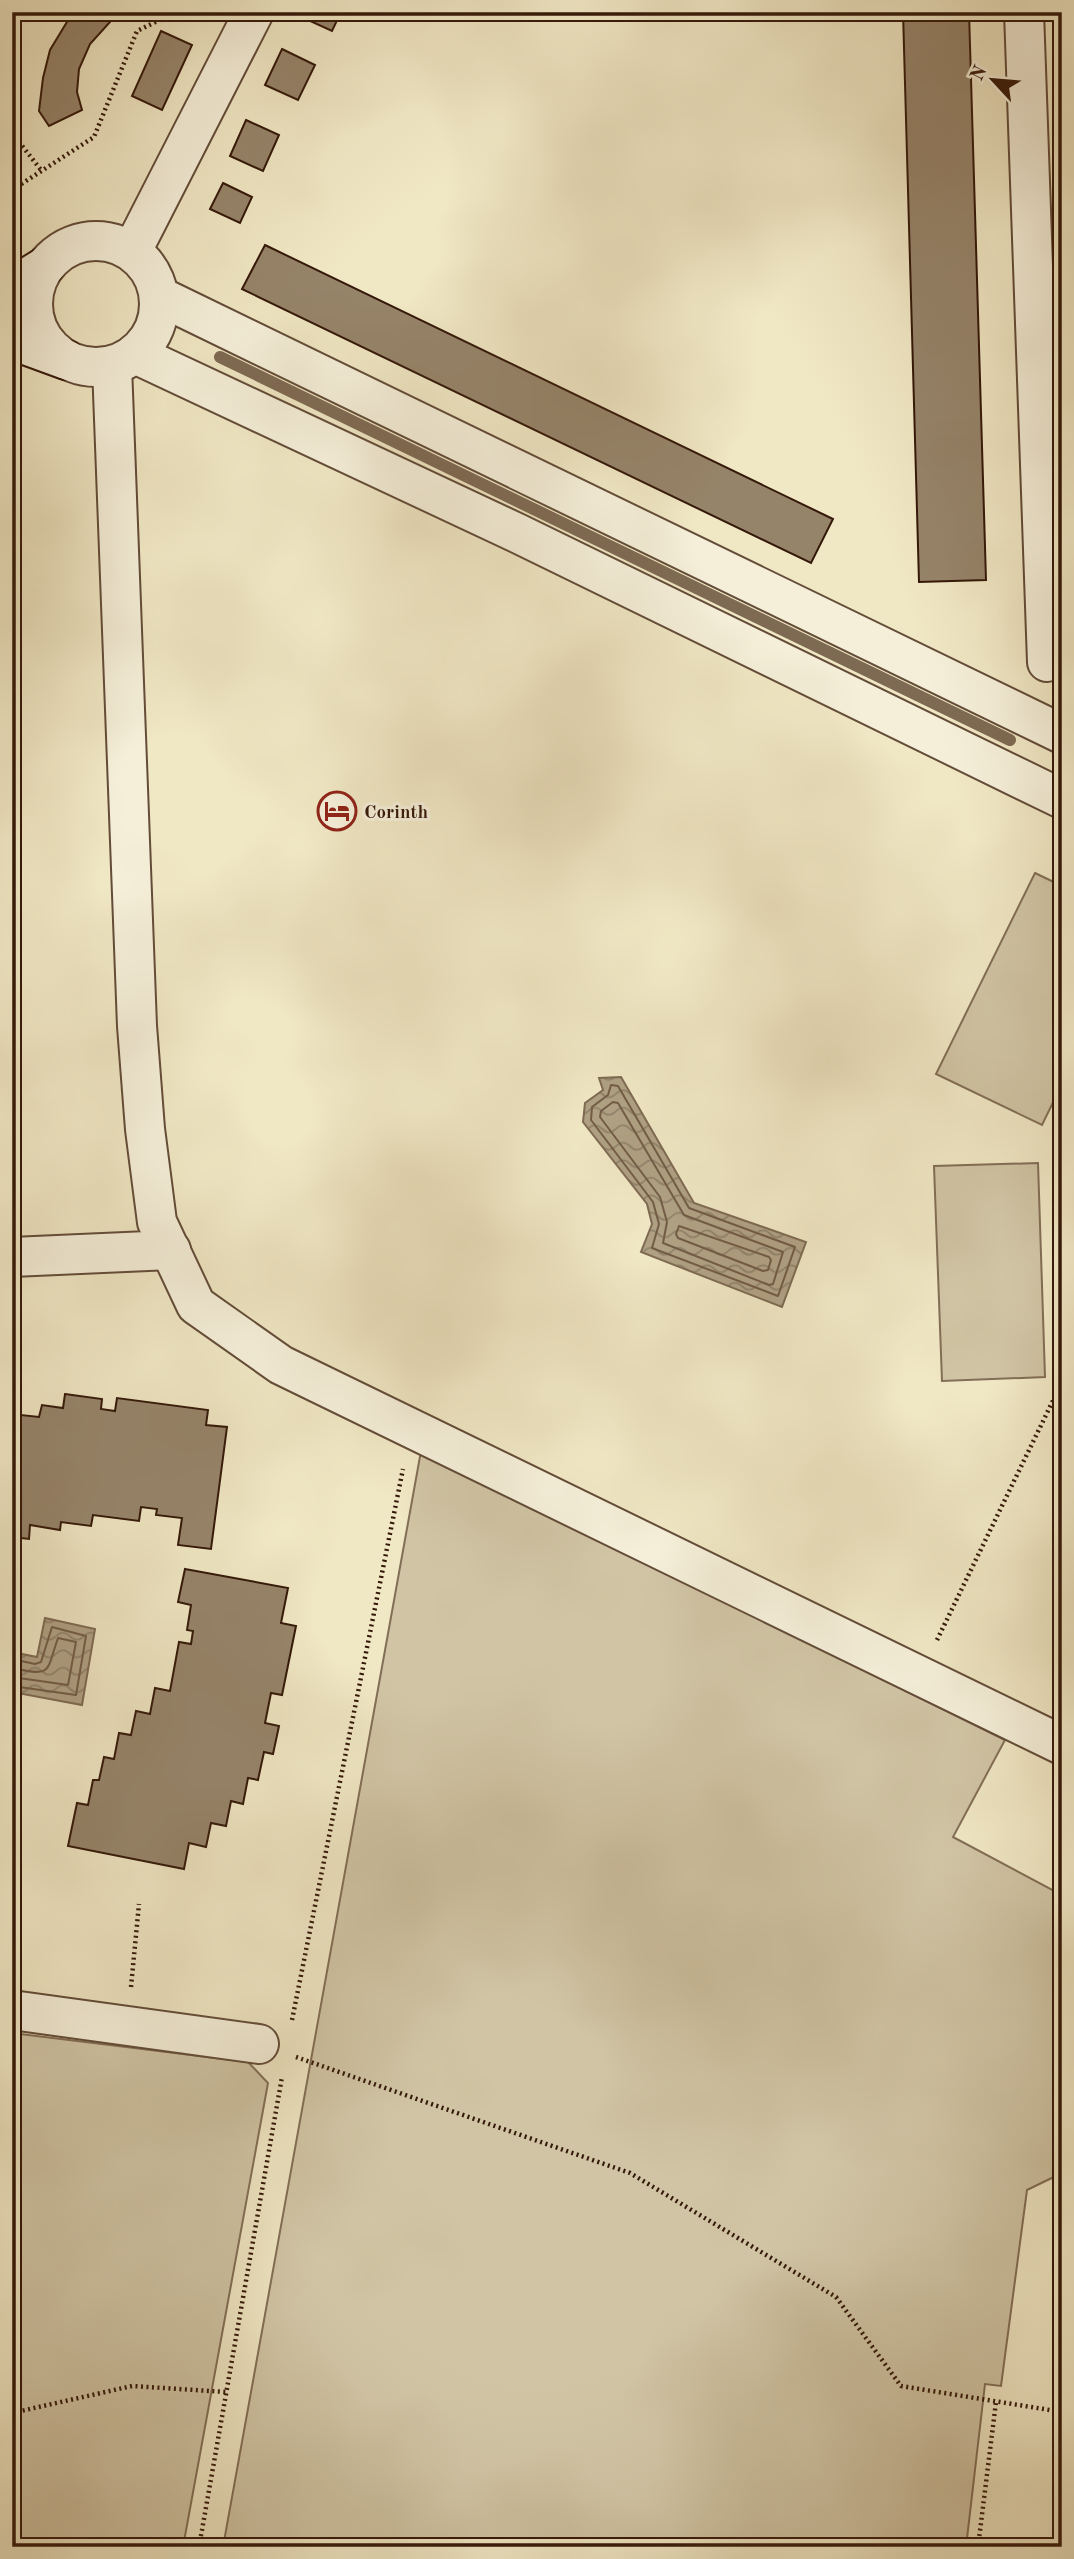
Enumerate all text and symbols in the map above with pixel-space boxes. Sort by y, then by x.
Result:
north arrow [958,46,1028,116]
text: N [968,63,992,84]
hotel icon: Corinth [316,790,358,832]
place label: Corinth [364,804,428,823]

